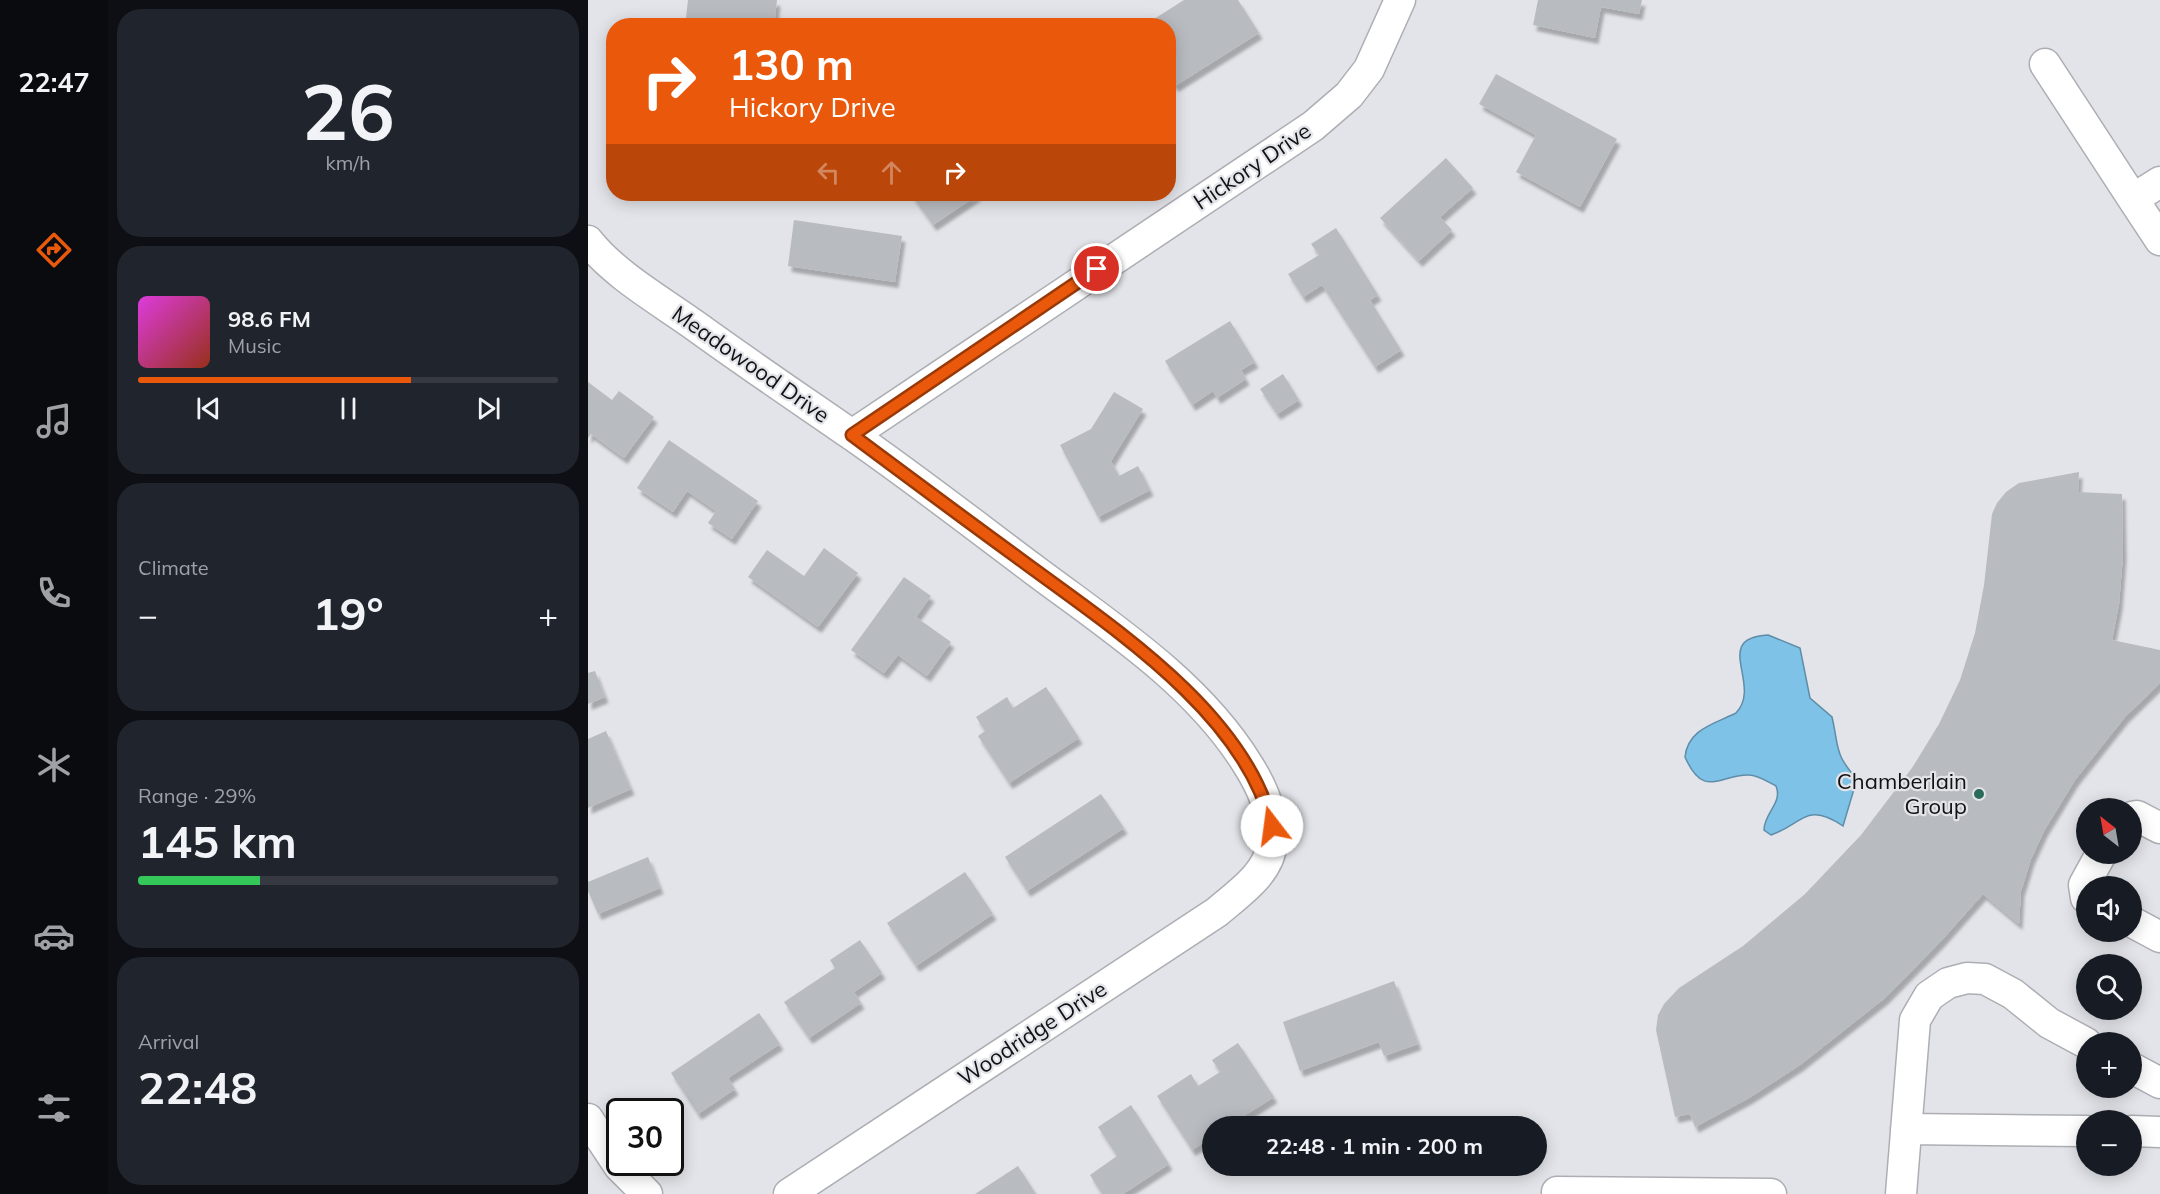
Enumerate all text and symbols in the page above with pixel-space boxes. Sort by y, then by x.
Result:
text: 130 m [729,38,854,91]
icon: right [630,42,708,120]
text: 26 [301,62,395,160]
text: 22:47 [18,65,90,99]
text: Hickory Drive [729,90,896,124]
street label: Hickory Drive [1188,116,1316,216]
text: km/h [325,150,371,175]
icon: left [812,156,845,189]
icon: ahead [875,156,908,189]
icon: right [938,156,971,189]
icon: directions [33,229,75,271]
pin [1071,243,1122,294]
icon: arrive [1080,252,1113,285]
street label: Meadowood Drive [667,299,835,429]
text: 98.6 FM [228,305,311,333]
text: Music [228,333,281,358]
icon: previous [192,392,225,425]
icon: pause [332,392,365,425]
icon: next [472,392,505,425]
icon: music [33,400,75,442]
text: Climate [138,555,209,580]
icon: phone [33,572,75,614]
text: 19° [312,585,384,641]
text: − [138,594,158,635]
text: + [538,594,558,635]
icon: climate [33,744,75,786]
place label: Chamberlain Group [1837,767,1967,820]
text: Range · 29% [138,783,256,808]
marker: Chamberlain Group [1972,787,1986,801]
position arrow [1240,794,1304,858]
north arrow [2076,798,2142,864]
map controls [2076,798,2142,1176]
text: 145 km [138,813,297,869]
button: sound [2076,876,2142,942]
icon: car [33,915,75,957]
button: search [2076,954,2142,1020]
street label: Woodridge Drive [952,974,1112,1092]
text: Arrival [138,1029,199,1054]
button: + [2076,1032,2142,1098]
text: 22:48 [138,1059,257,1115]
icon: filters [33,1087,75,1129]
speed limit sign: 30 [606,1098,684,1176]
button: − [2076,1110,2142,1176]
text: 22:48 · 1 min · 200 m [1266,1132,1483,1160]

